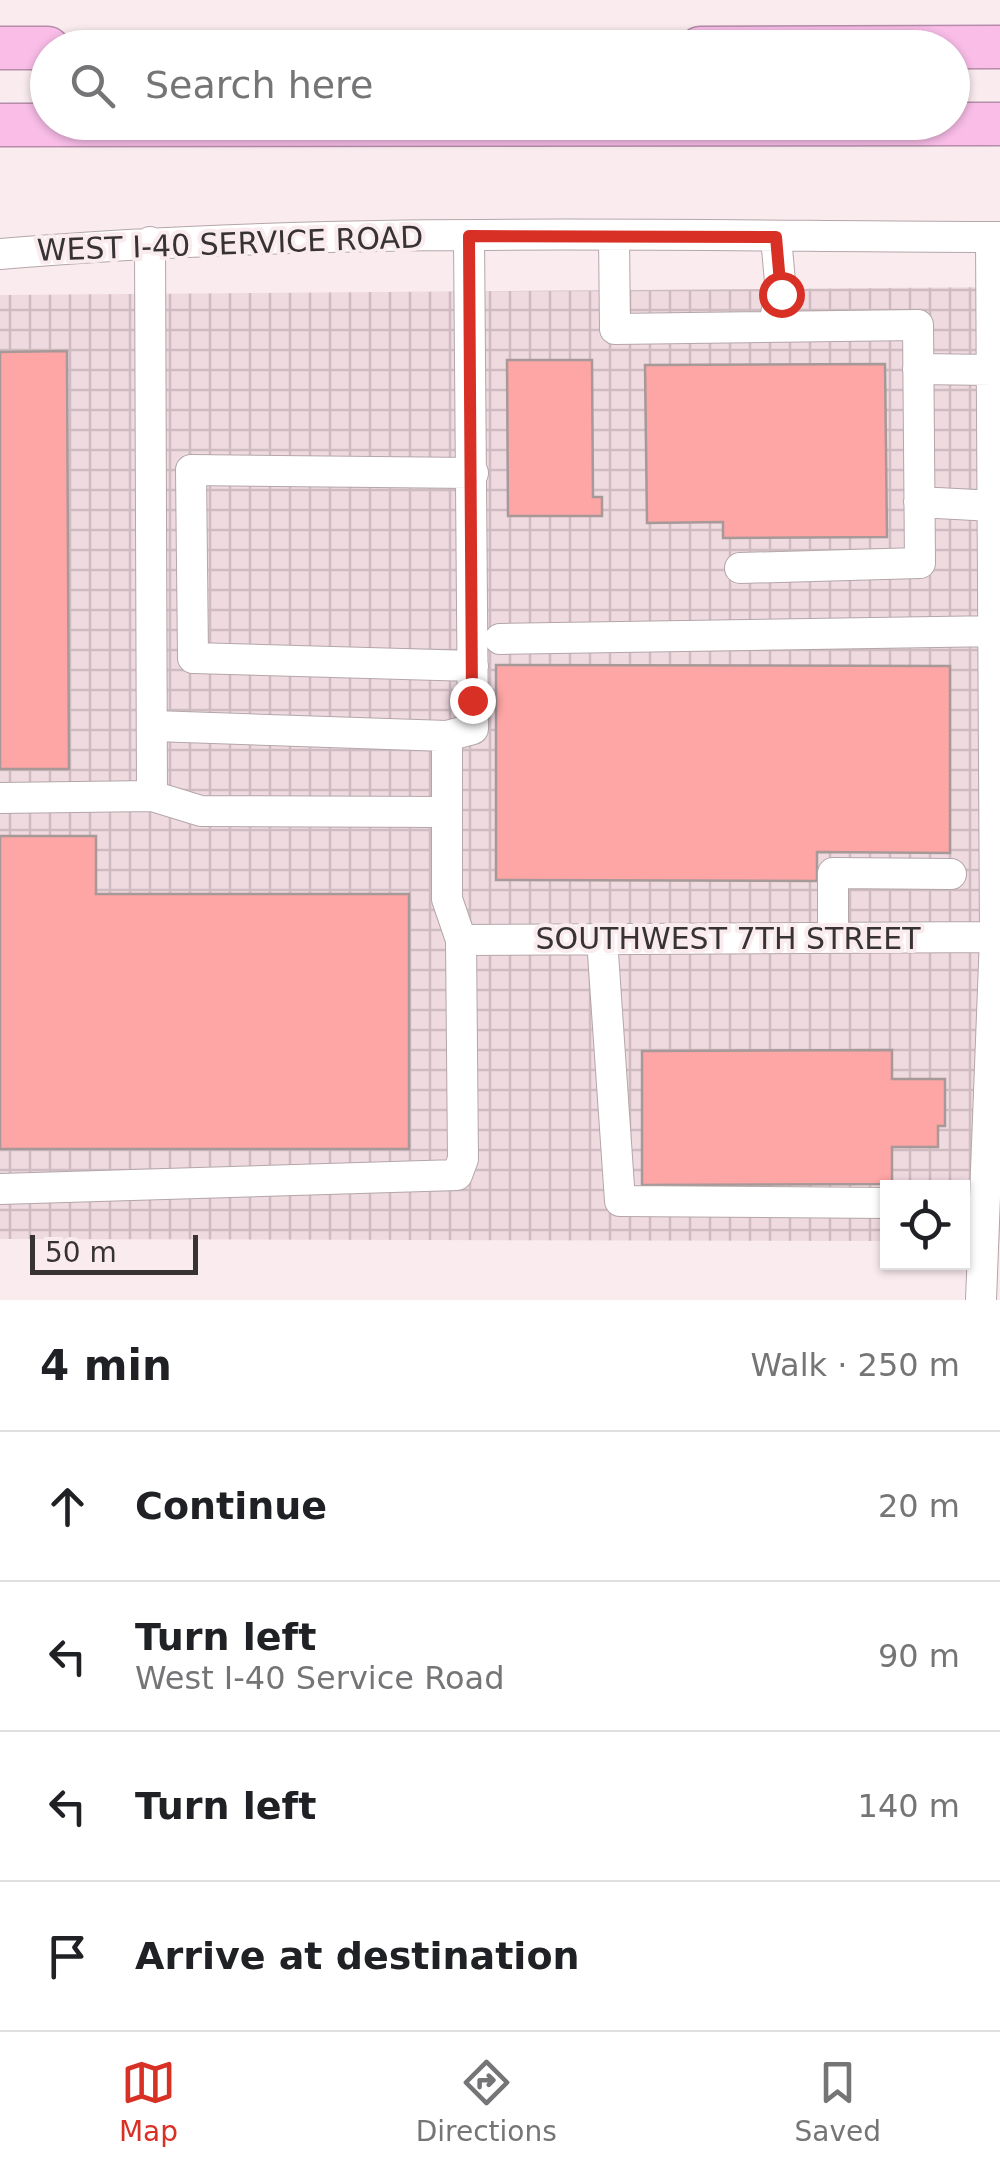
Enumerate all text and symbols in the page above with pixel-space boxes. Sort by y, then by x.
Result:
search box [30,30,970,140]
icon: search [65,58,120,113]
text: Search here [145,63,373,107]
street label: WEST I-40 SERVICE ROAD [36,219,424,268]
route start [759,272,805,318]
route end [450,678,496,724]
street label: SOUTHWEST 7TH STREET [536,921,921,956]
map controls [880,1180,970,1270]
button: locate [880,1180,970,1270]
scale bar [30,1230,198,1274]
text: 50 m [45,1236,117,1269]
text: 4 min [40,1341,172,1390]
text: Walk · 250 m [750,1346,960,1384]
icon: ahead [40,1479,95,1534]
text: Continue [135,1484,327,1528]
text: 20 m [878,1487,960,1525]
text: Turn left [135,1615,316,1659]
icon: left [40,1629,95,1684]
text: 90 m [878,1637,960,1675]
text: West I-40 Service Road [135,1659,504,1697]
icon: left [40,1779,95,1834]
text: Turn left [135,1784,316,1828]
text: 140 m [858,1787,960,1825]
icon: arrive [40,1929,95,1984]
text: Arrive at destination [135,1934,580,1978]
tab: Map [119,2055,178,2148]
tab: Directions [416,2055,557,2148]
tab: Saved [795,2055,881,2148]

